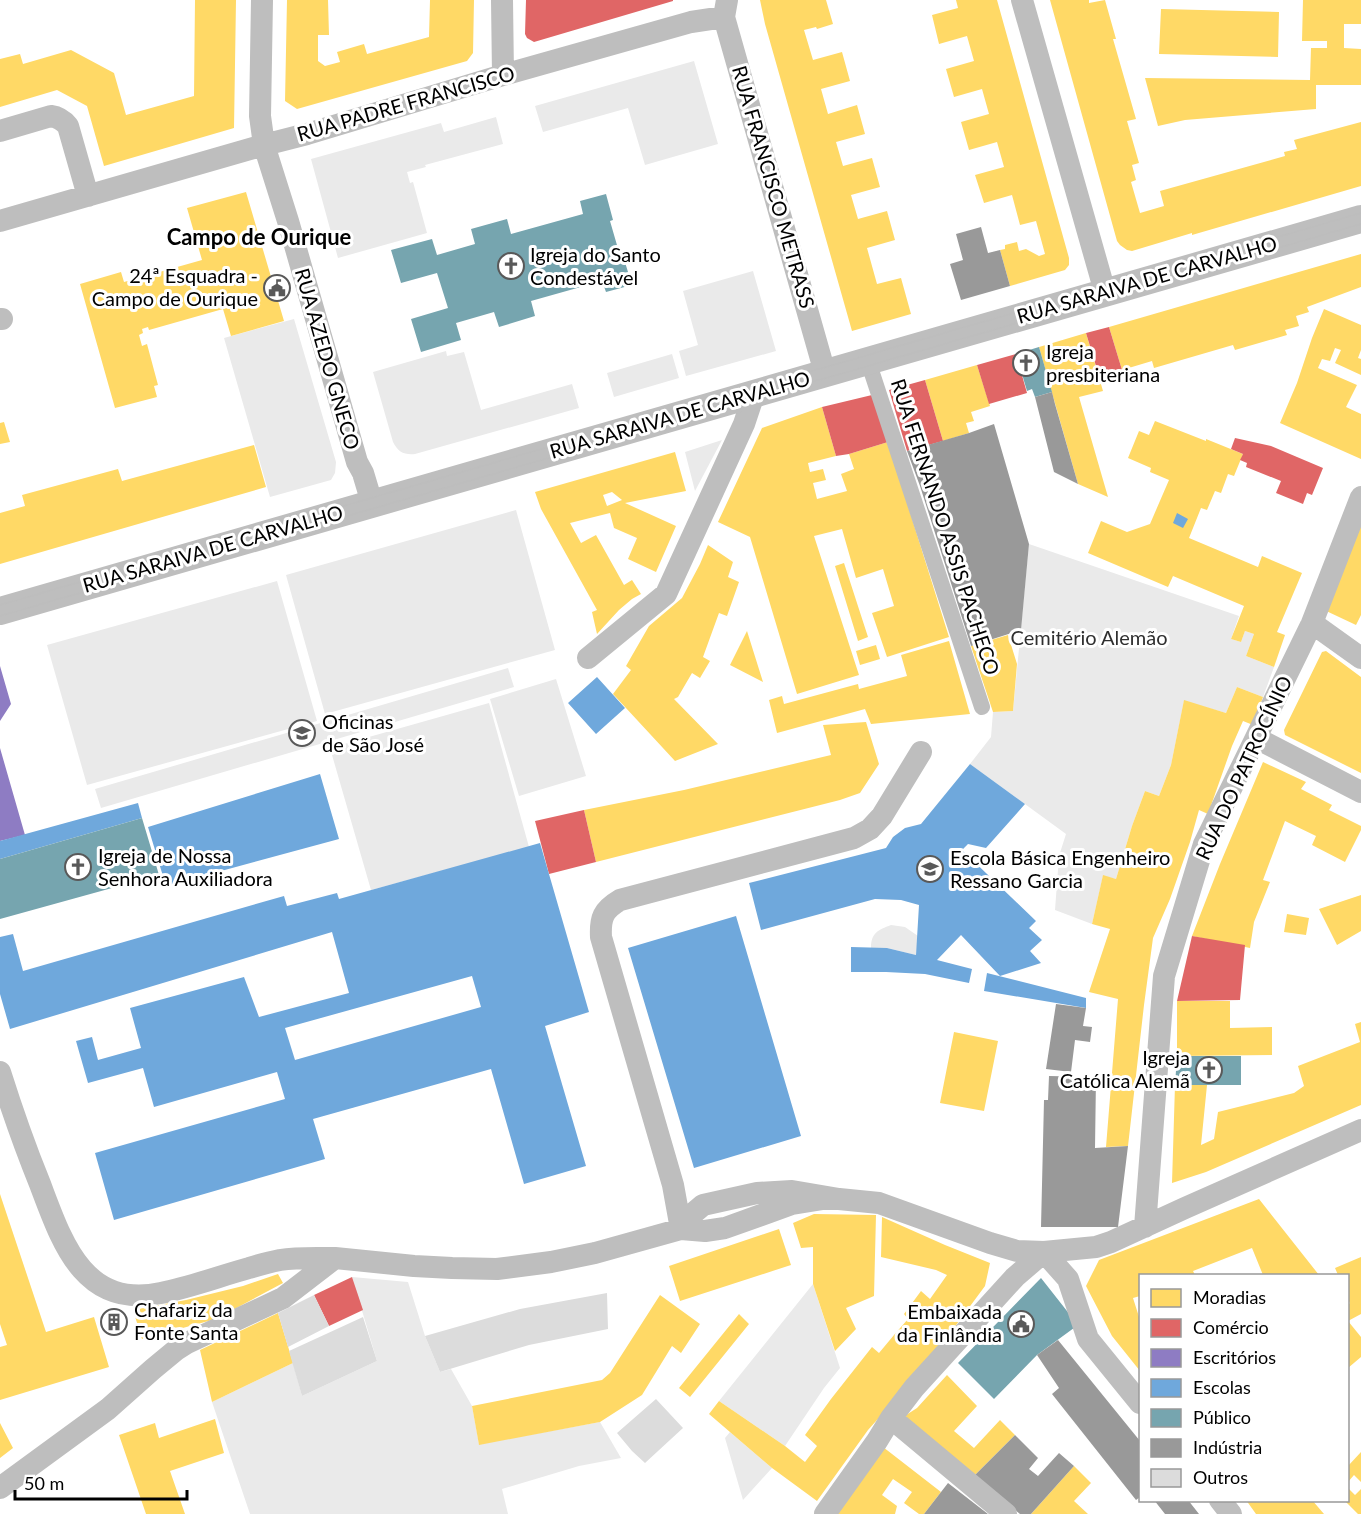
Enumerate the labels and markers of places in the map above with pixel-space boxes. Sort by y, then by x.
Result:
place label: Igreja do Santo Condestável [530,242,661,289]
church icon: Igreja do Santo Condestável [496,251,526,281]
place label: 24ª Esquadra - Campo de Ourique [92,263,258,310]
public building icon: 24ª Esquadra - Campo de Ourique [262,273,292,303]
place label: Igreja presbiteriana [1046,339,1160,386]
church icon: Igreja presbiteriana [1011,348,1041,378]
place label: Oficinas de São José [322,709,424,756]
school or university icon: Oficinas de São José [287,718,317,748]
place label: Igreja de Nossa Senhora Auxiliadora [98,843,273,890]
place label: Escola Básica Engenheiro Ressano Garcia [950,845,1170,892]
church icon: Igreja de Nossa Senhora Auxiliadora [63,852,93,882]
school or university icon: Escola Básica Engenheiro Ressano Garcia [915,854,945,884]
place label: Igreja Católica Alemã [1060,1045,1190,1092]
church icon: Igreja Católica Alemã [1194,1055,1224,1085]
place label: Chafariz da Fonte Santa [134,1297,238,1344]
place label: Embaixada da Finlândia [897,1299,1002,1346]
building icon: Chafariz da Fonte Santa [99,1307,129,1337]
public building icon: Embaixada da Finlândia [1006,1309,1036,1339]

